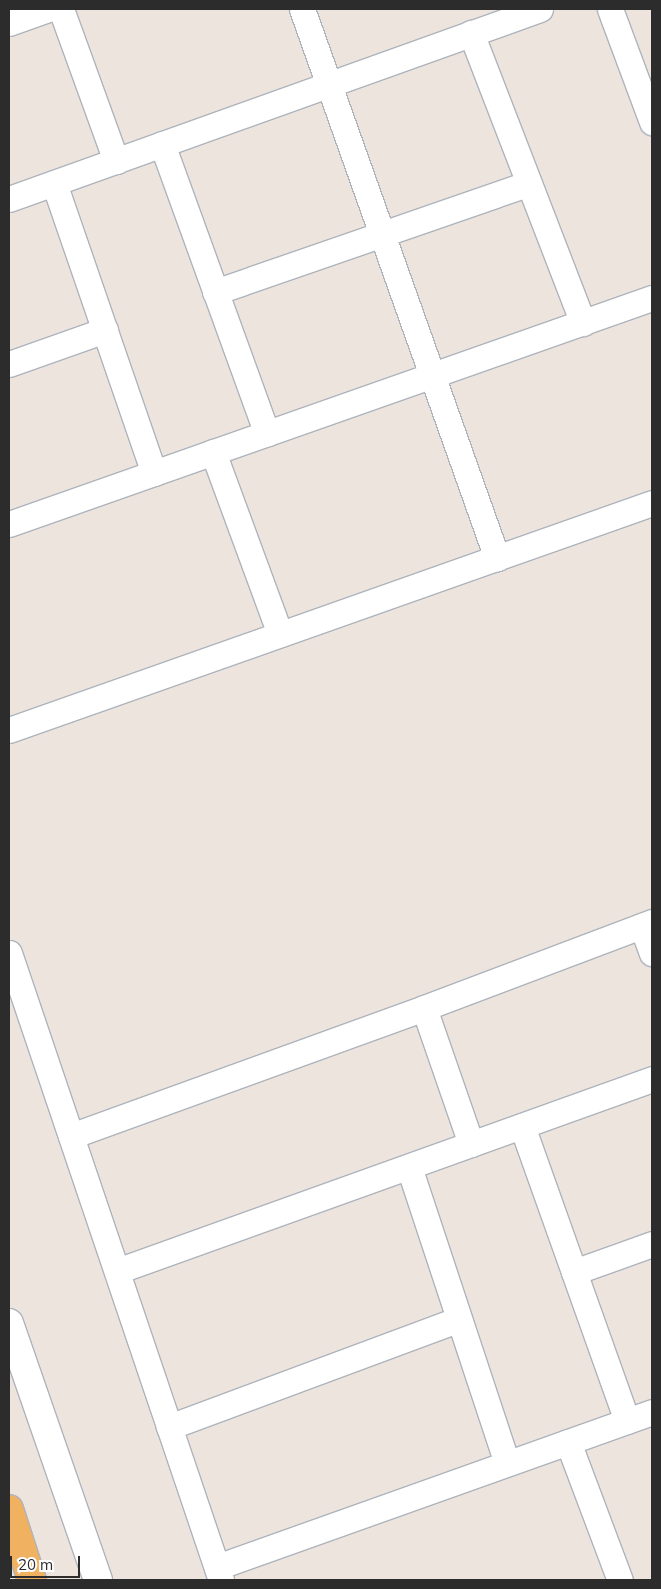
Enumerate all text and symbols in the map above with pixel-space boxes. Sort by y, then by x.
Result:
scale bar [12,1546,82,1578]
text: 20 m [18,1555,53,1574]

